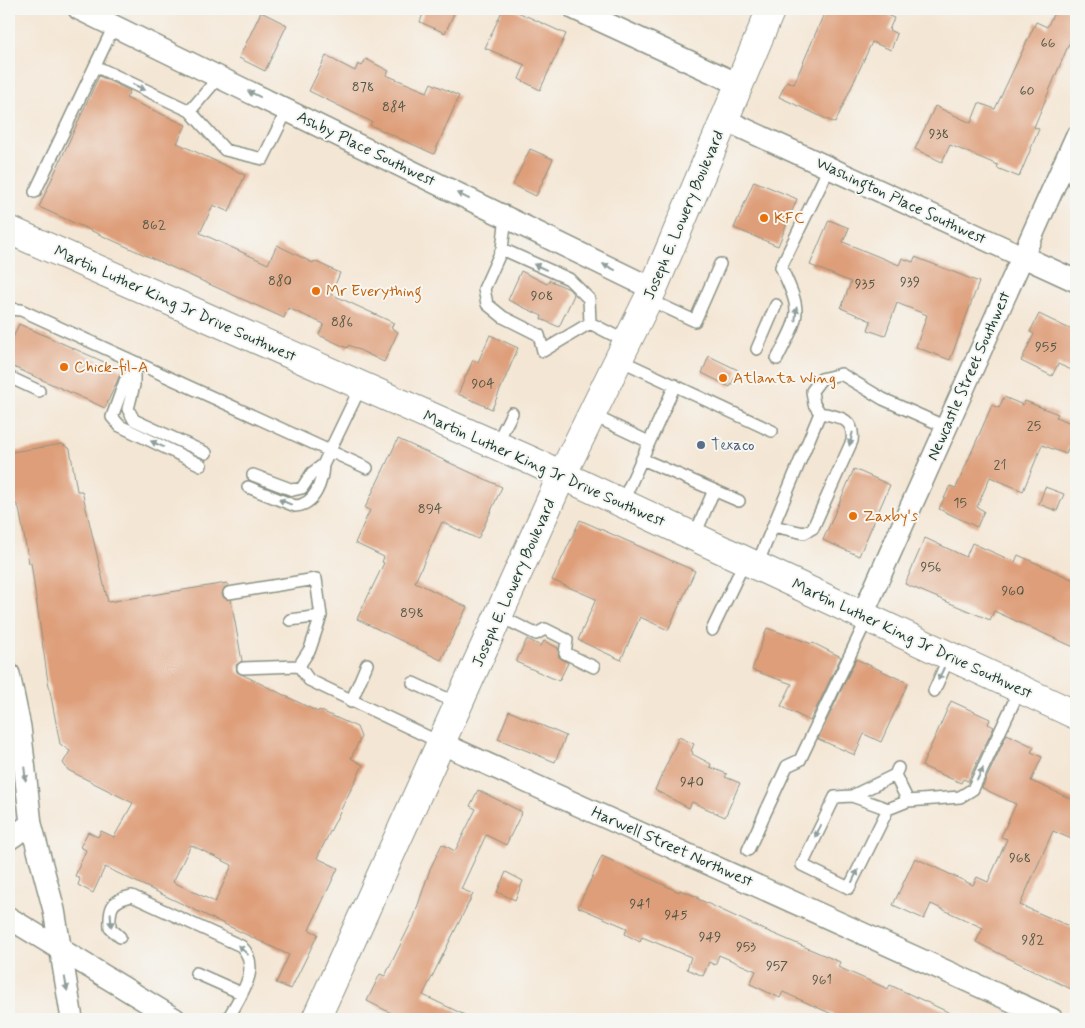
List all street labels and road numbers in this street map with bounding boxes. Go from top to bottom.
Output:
street label: Ashby Place Southwest [293,106,439,192]
street label: Joseph E. Lowery Boulevard [639,127,729,303]
street label: Washington Place Southwest [812,152,989,251]
street label: Martin Luther King Jr Drive Southwest [51,241,299,367]
street label: Newcastle Street Southwest [922,288,1016,464]
street label: Martin Luther King Jr Drive Southwest [420,406,668,532]
street label: Joseph E. Lowery Boulevard [467,496,561,670]
street label: Martin Luther King Jr Drive Southwest [788,574,1036,704]
street label: Harwell Street Northwest [588,802,756,892]

